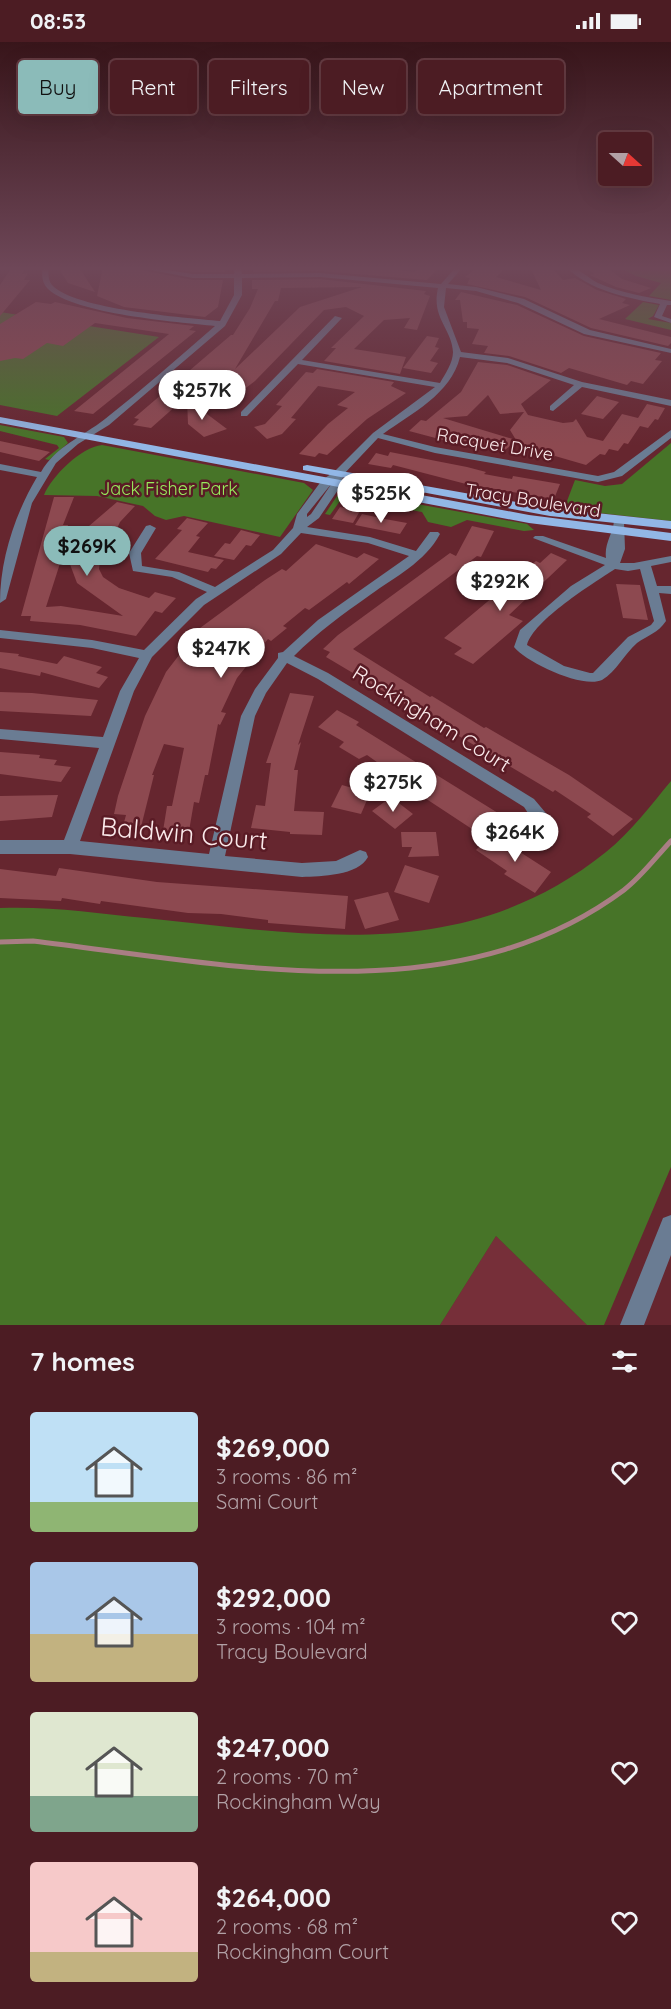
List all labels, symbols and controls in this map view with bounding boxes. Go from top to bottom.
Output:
text: 08:53 [30,7,86,35]
chip: Buy [18,60,98,114]
chip: Rent [110,60,197,114]
chip: Filters [209,60,309,114]
chip: New [321,60,406,114]
chip: Apartment [418,60,564,114]
north arrow [598,132,652,186]
map controls [598,132,652,186]
pin: $257K [160,370,244,421]
text: $257K [173,377,231,402]
street label: Racquet Drive [435,422,555,466]
pin: $525K [339,473,423,524]
park label: Jack Fisher Park [100,477,238,500]
street label: Tracy Boulevard [464,478,602,522]
text: $525K [351,480,411,505]
pin: $269K [45,526,129,577]
text: $269K [58,533,116,558]
pin: $292K [458,561,542,612]
text: $292K [470,568,530,593]
pin: $247K [179,628,263,679]
text: $247K [192,635,250,660]
street label: Rockingham Court [348,659,516,777]
pin: $275K [351,762,435,813]
text: $275K [364,769,422,794]
street label: Baldwin Court [99,809,269,857]
pin: $264K [473,812,557,863]
text: $264K [485,819,545,844]
text: 7 homes [30,1345,135,1378]
icon: filters [608,1345,641,1378]
text: $269,000 [216,1431,330,1464]
icon: home [78,1436,150,1508]
icon: heart [608,1456,641,1489]
text: 3 rooms · 86 m² [216,1464,357,1489]
text: Sami Court [216,1489,318,1514]
text: $292,000 [216,1581,331,1614]
icon: home [78,1586,150,1658]
icon: heart [608,1606,641,1639]
text: 3 rooms · 104 m² [216,1614,366,1639]
text: Tracy Boulevard [216,1639,368,1664]
text: $247,000 [216,1731,329,1764]
icon: home [78,1736,150,1808]
icon: heart [608,1756,641,1789]
text: 2 rooms · 70 m² [216,1764,359,1789]
text: Rockingham Way [216,1789,381,1814]
text: $264,000 [216,1881,331,1914]
icon: home [78,1886,150,1958]
icon: heart [608,1906,641,1939]
text: 2 rooms · 68 m² [216,1914,358,1939]
text: Rockingham Court [216,1939,389,1964]

